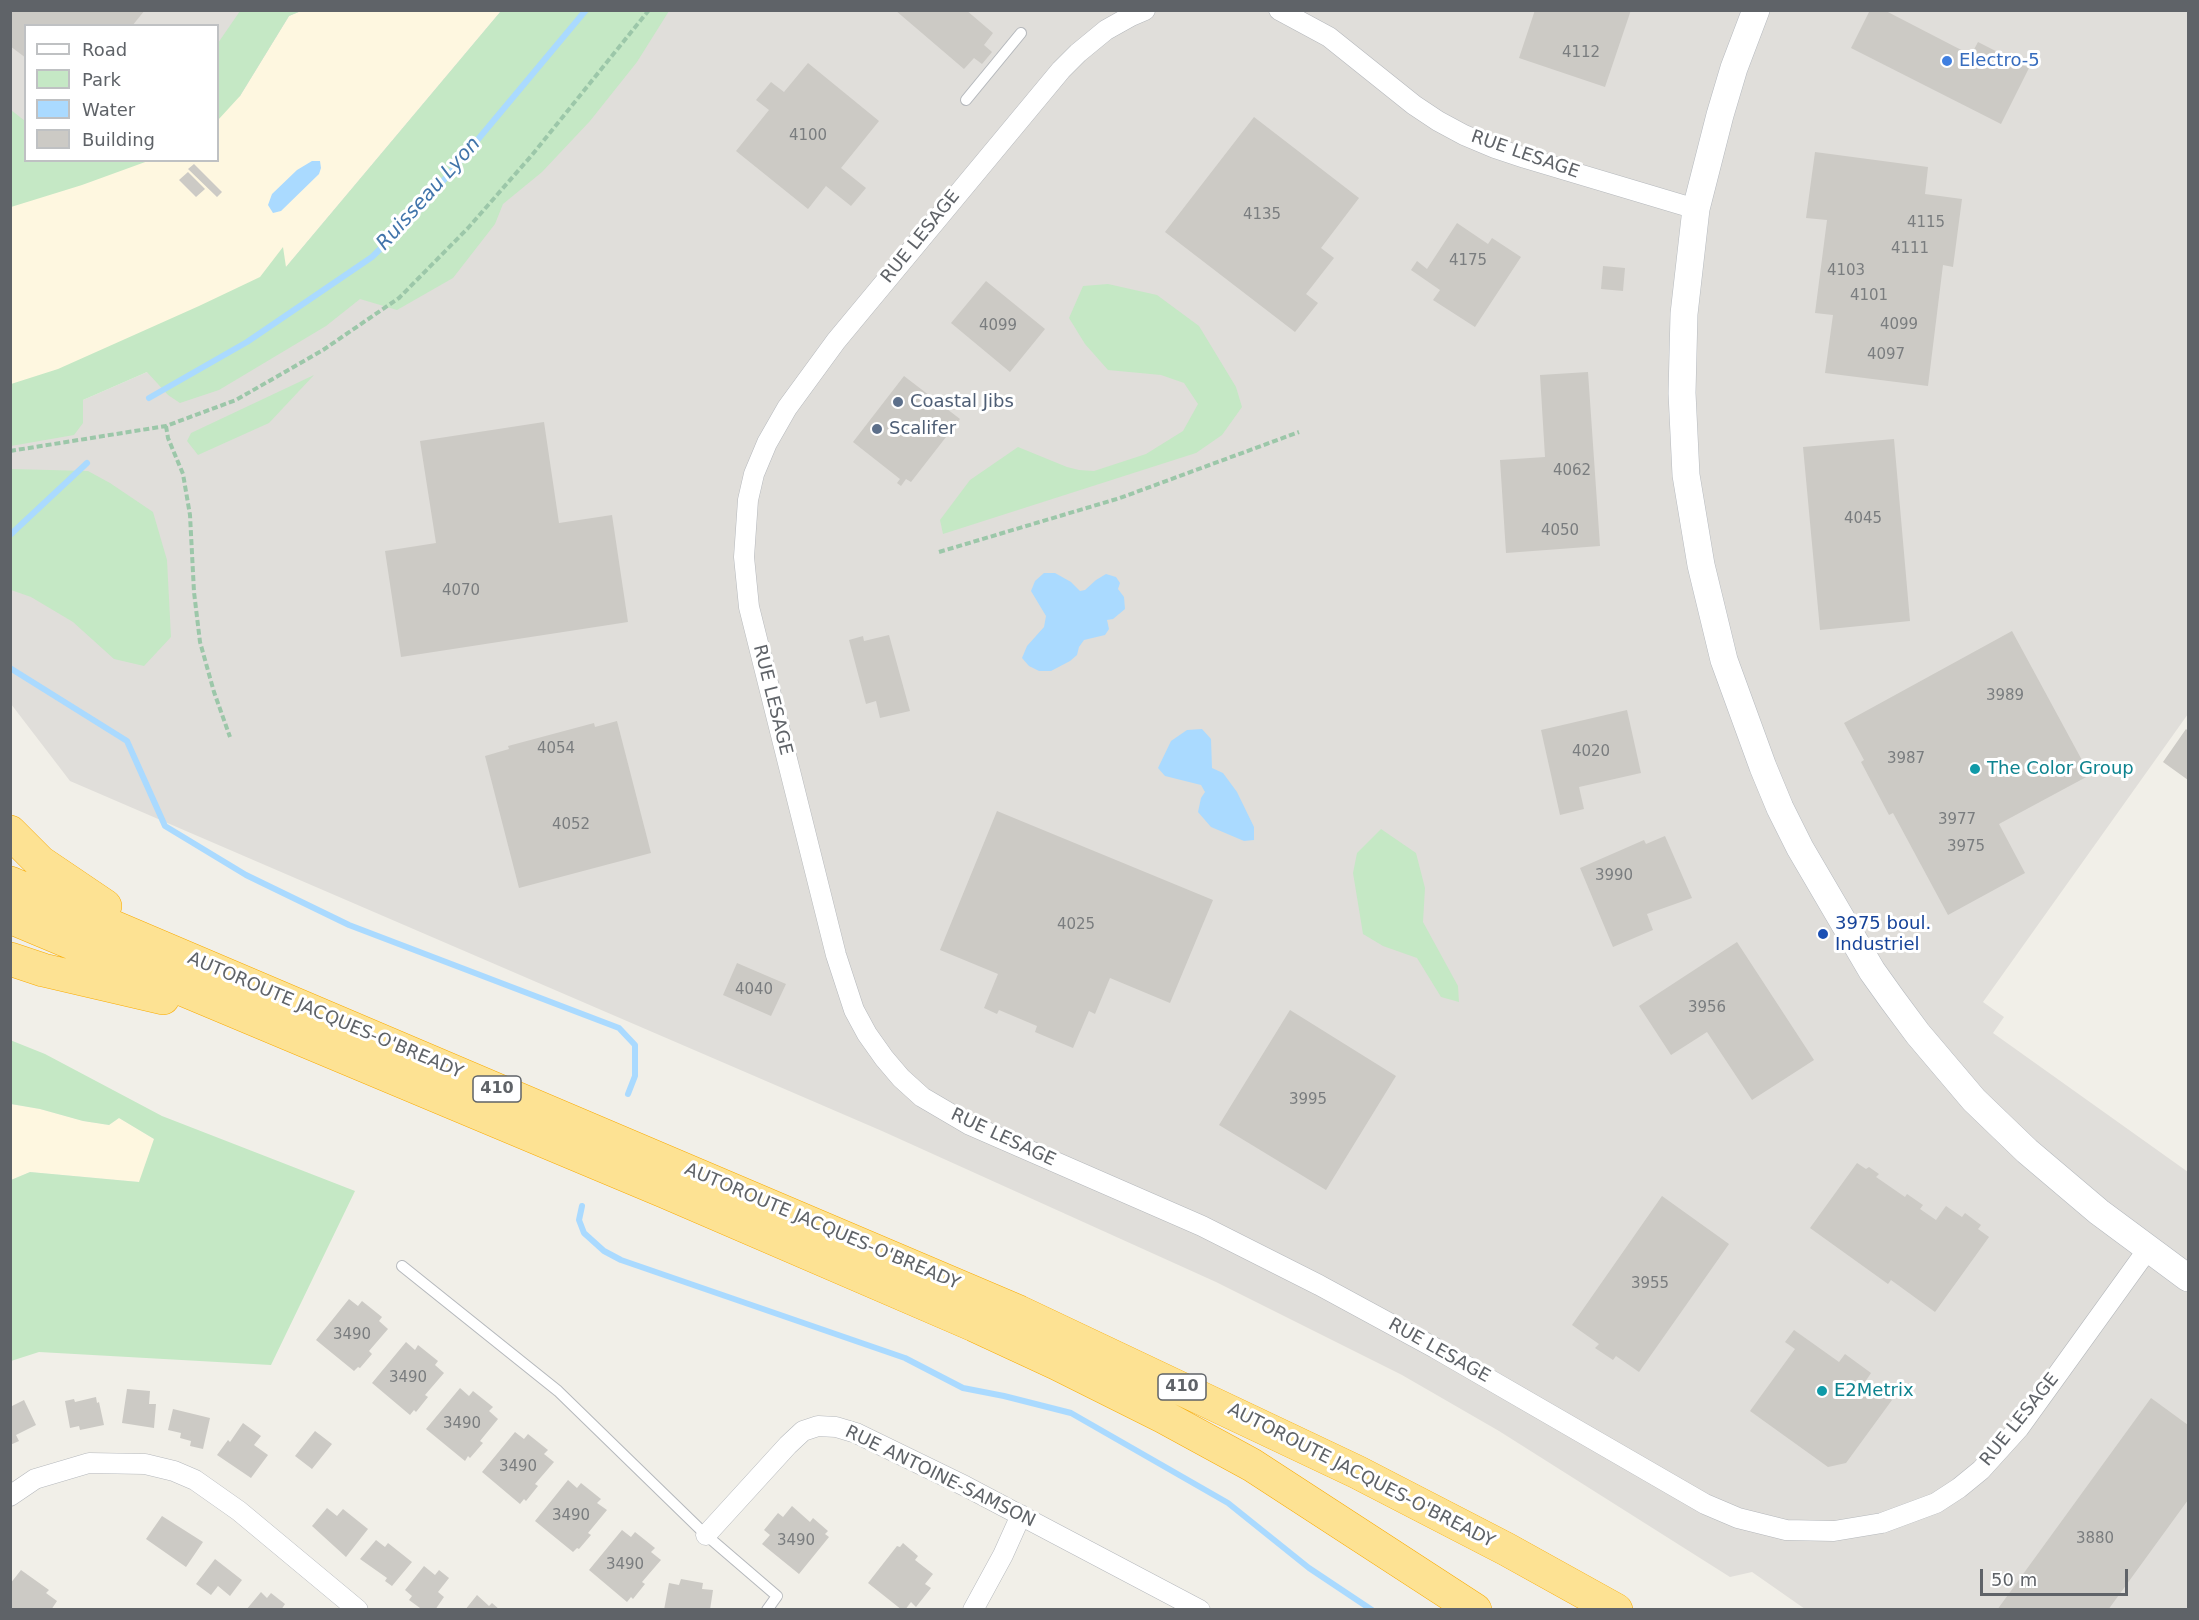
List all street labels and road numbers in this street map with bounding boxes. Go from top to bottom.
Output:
street label: RUE LESAGE [1468,126,1582,184]
street label: RUE LESAGE [877,186,965,288]
street label: RUE LESAGE [748,642,796,758]
street label: AUTOROUTE JACQUES-O'BREADY [184,948,466,1084]
road number: 410 [473,1076,521,1102]
street label: RUE LESAGE [947,1104,1059,1172]
street label: AUTOROUTE JACQUES-O'BREADY [681,1159,963,1295]
street label: RUE LESAGE [1384,1314,1494,1388]
street label: RUE LESAGE [1976,1369,2064,1471]
road number: 410 [1158,1374,1206,1400]
street label: AUTOROUTE JACQUES-O'BREADY [1224,1399,1498,1553]
street label: RUE ANTOINE-SAMSON [841,1421,1039,1533]

